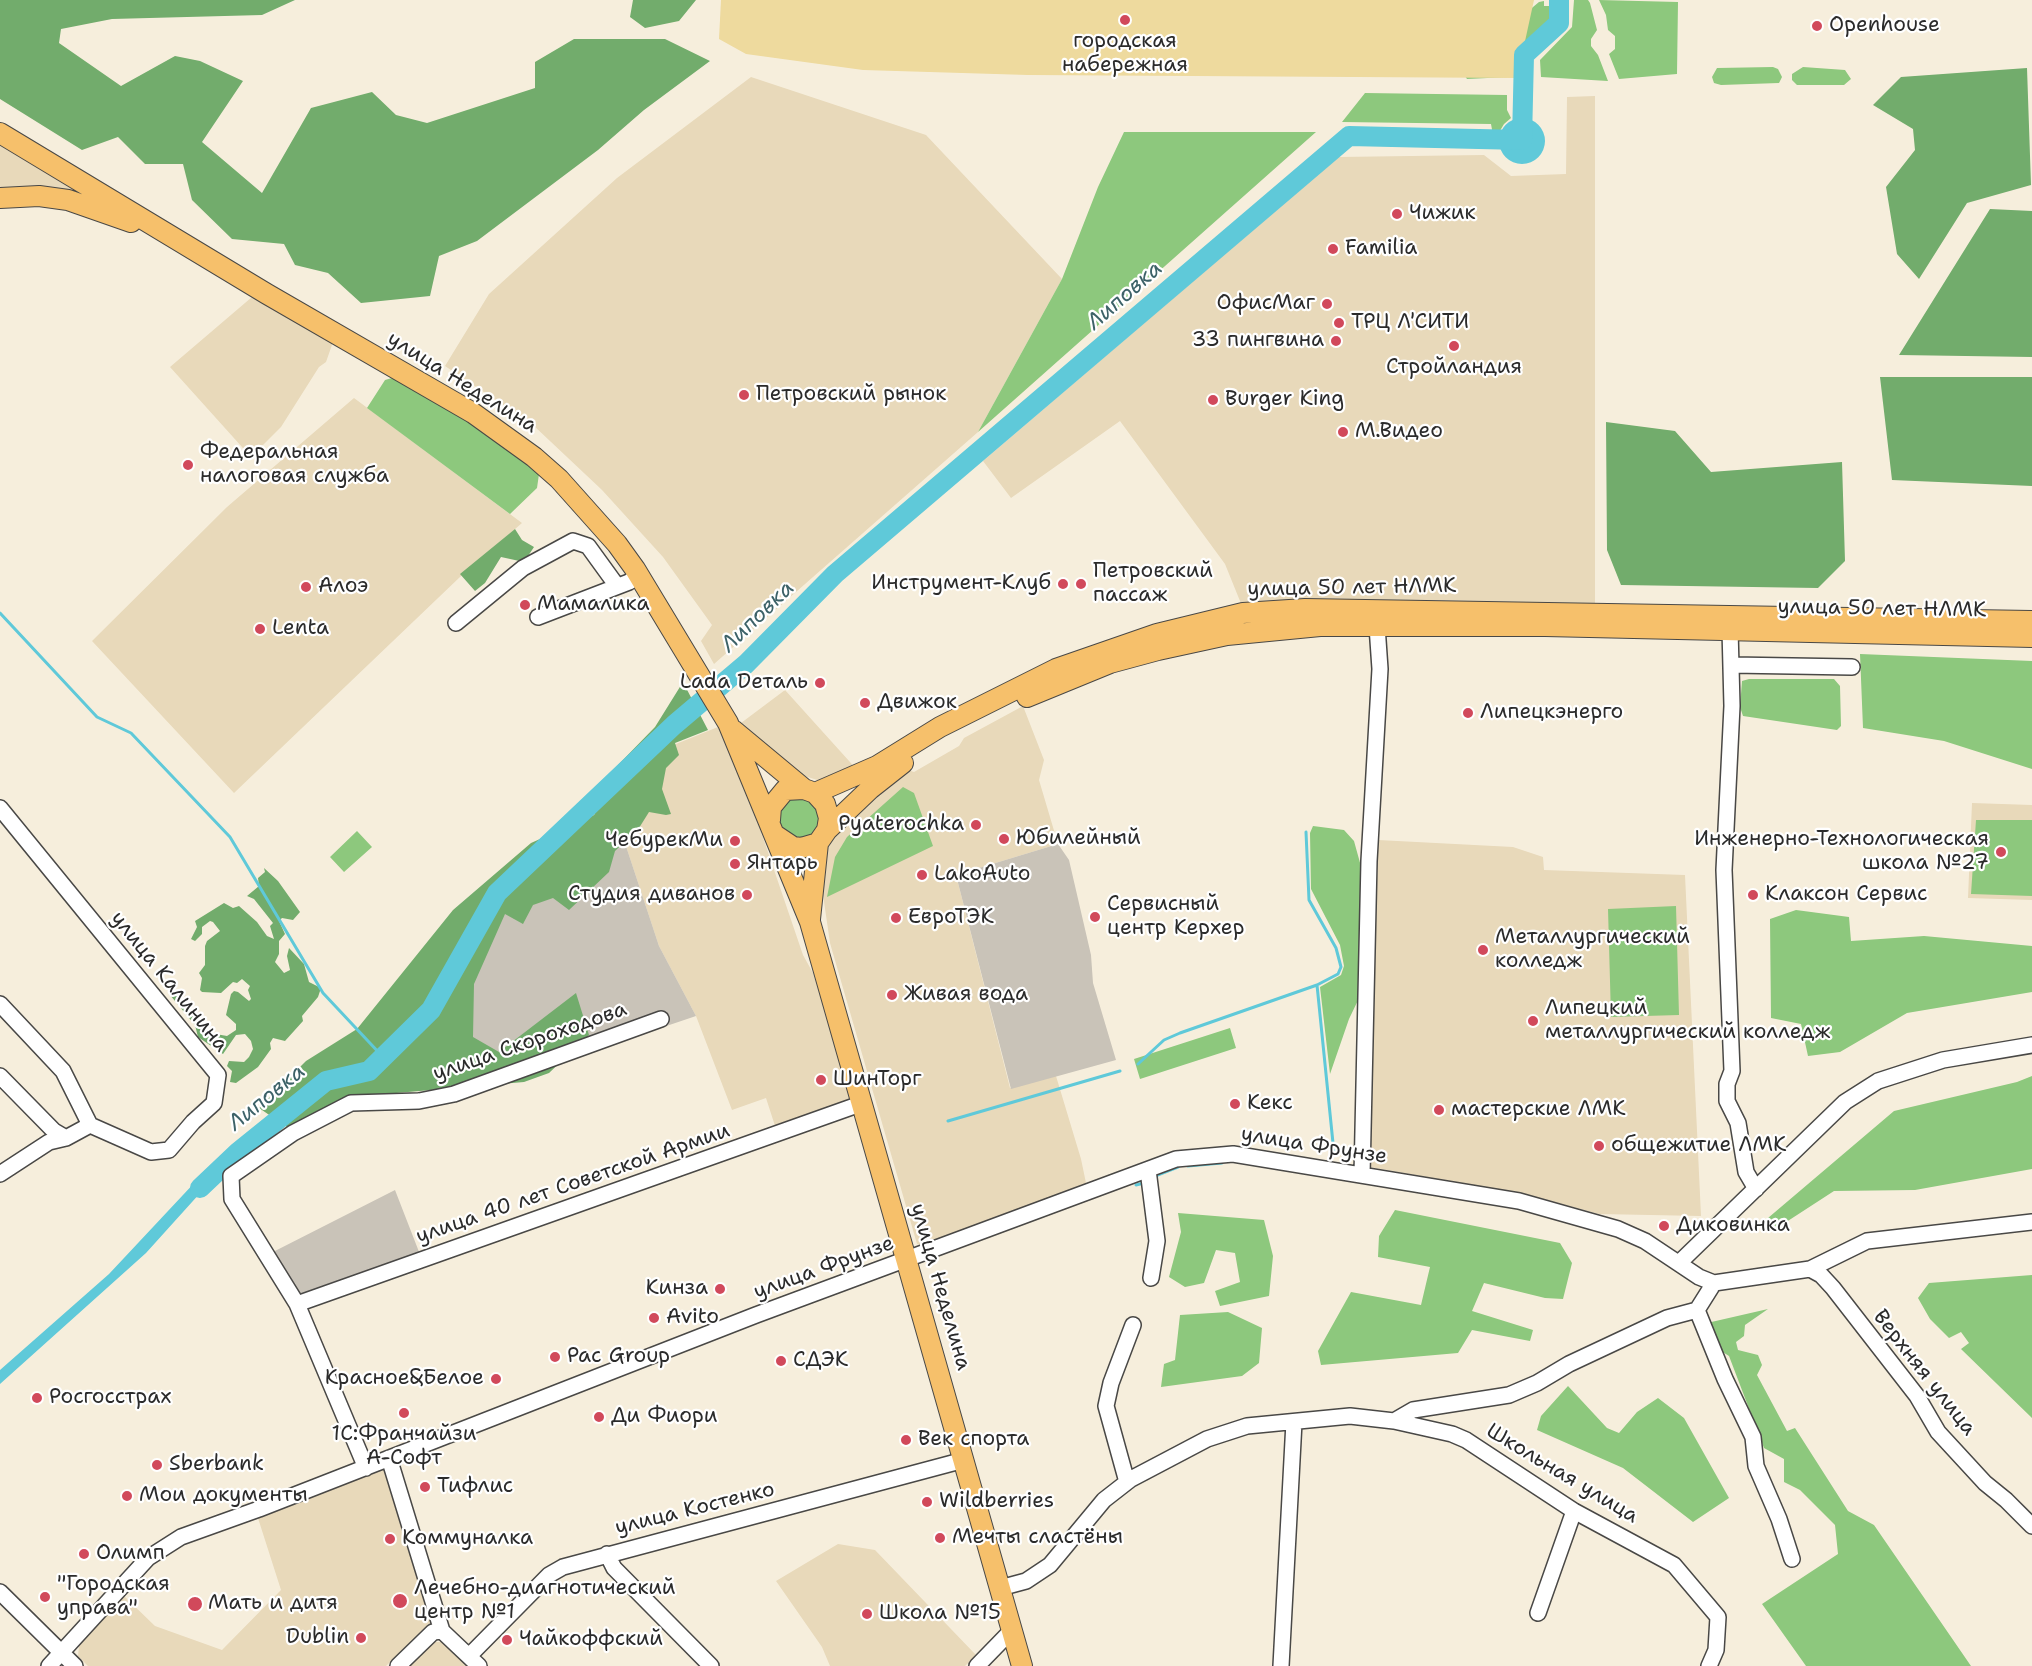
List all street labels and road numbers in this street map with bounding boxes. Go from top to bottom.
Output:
street label: улица Неделина [382,327,542,439]
street label: улица 50 лет НЛМК [1247,574,1457,602]
street label: улица 50 лет НЛМК [1777,595,1987,623]
street label: улица Калинина [105,907,233,1057]
street label: улица Скороходова [430,997,630,1087]
street label: улица 40 лет Советской Армии [413,1118,733,1250]
street label: улица Фрунзе [1239,1122,1389,1170]
street label: улица Неделина [904,1201,976,1373]
street label: улица Фрунзе [750,1231,898,1305]
street label: Верхняя улица [1867,1305,1981,1441]
street label: Школьная улица [1481,1419,1643,1529]
street label: улица Костенко [613,1477,777,1541]

